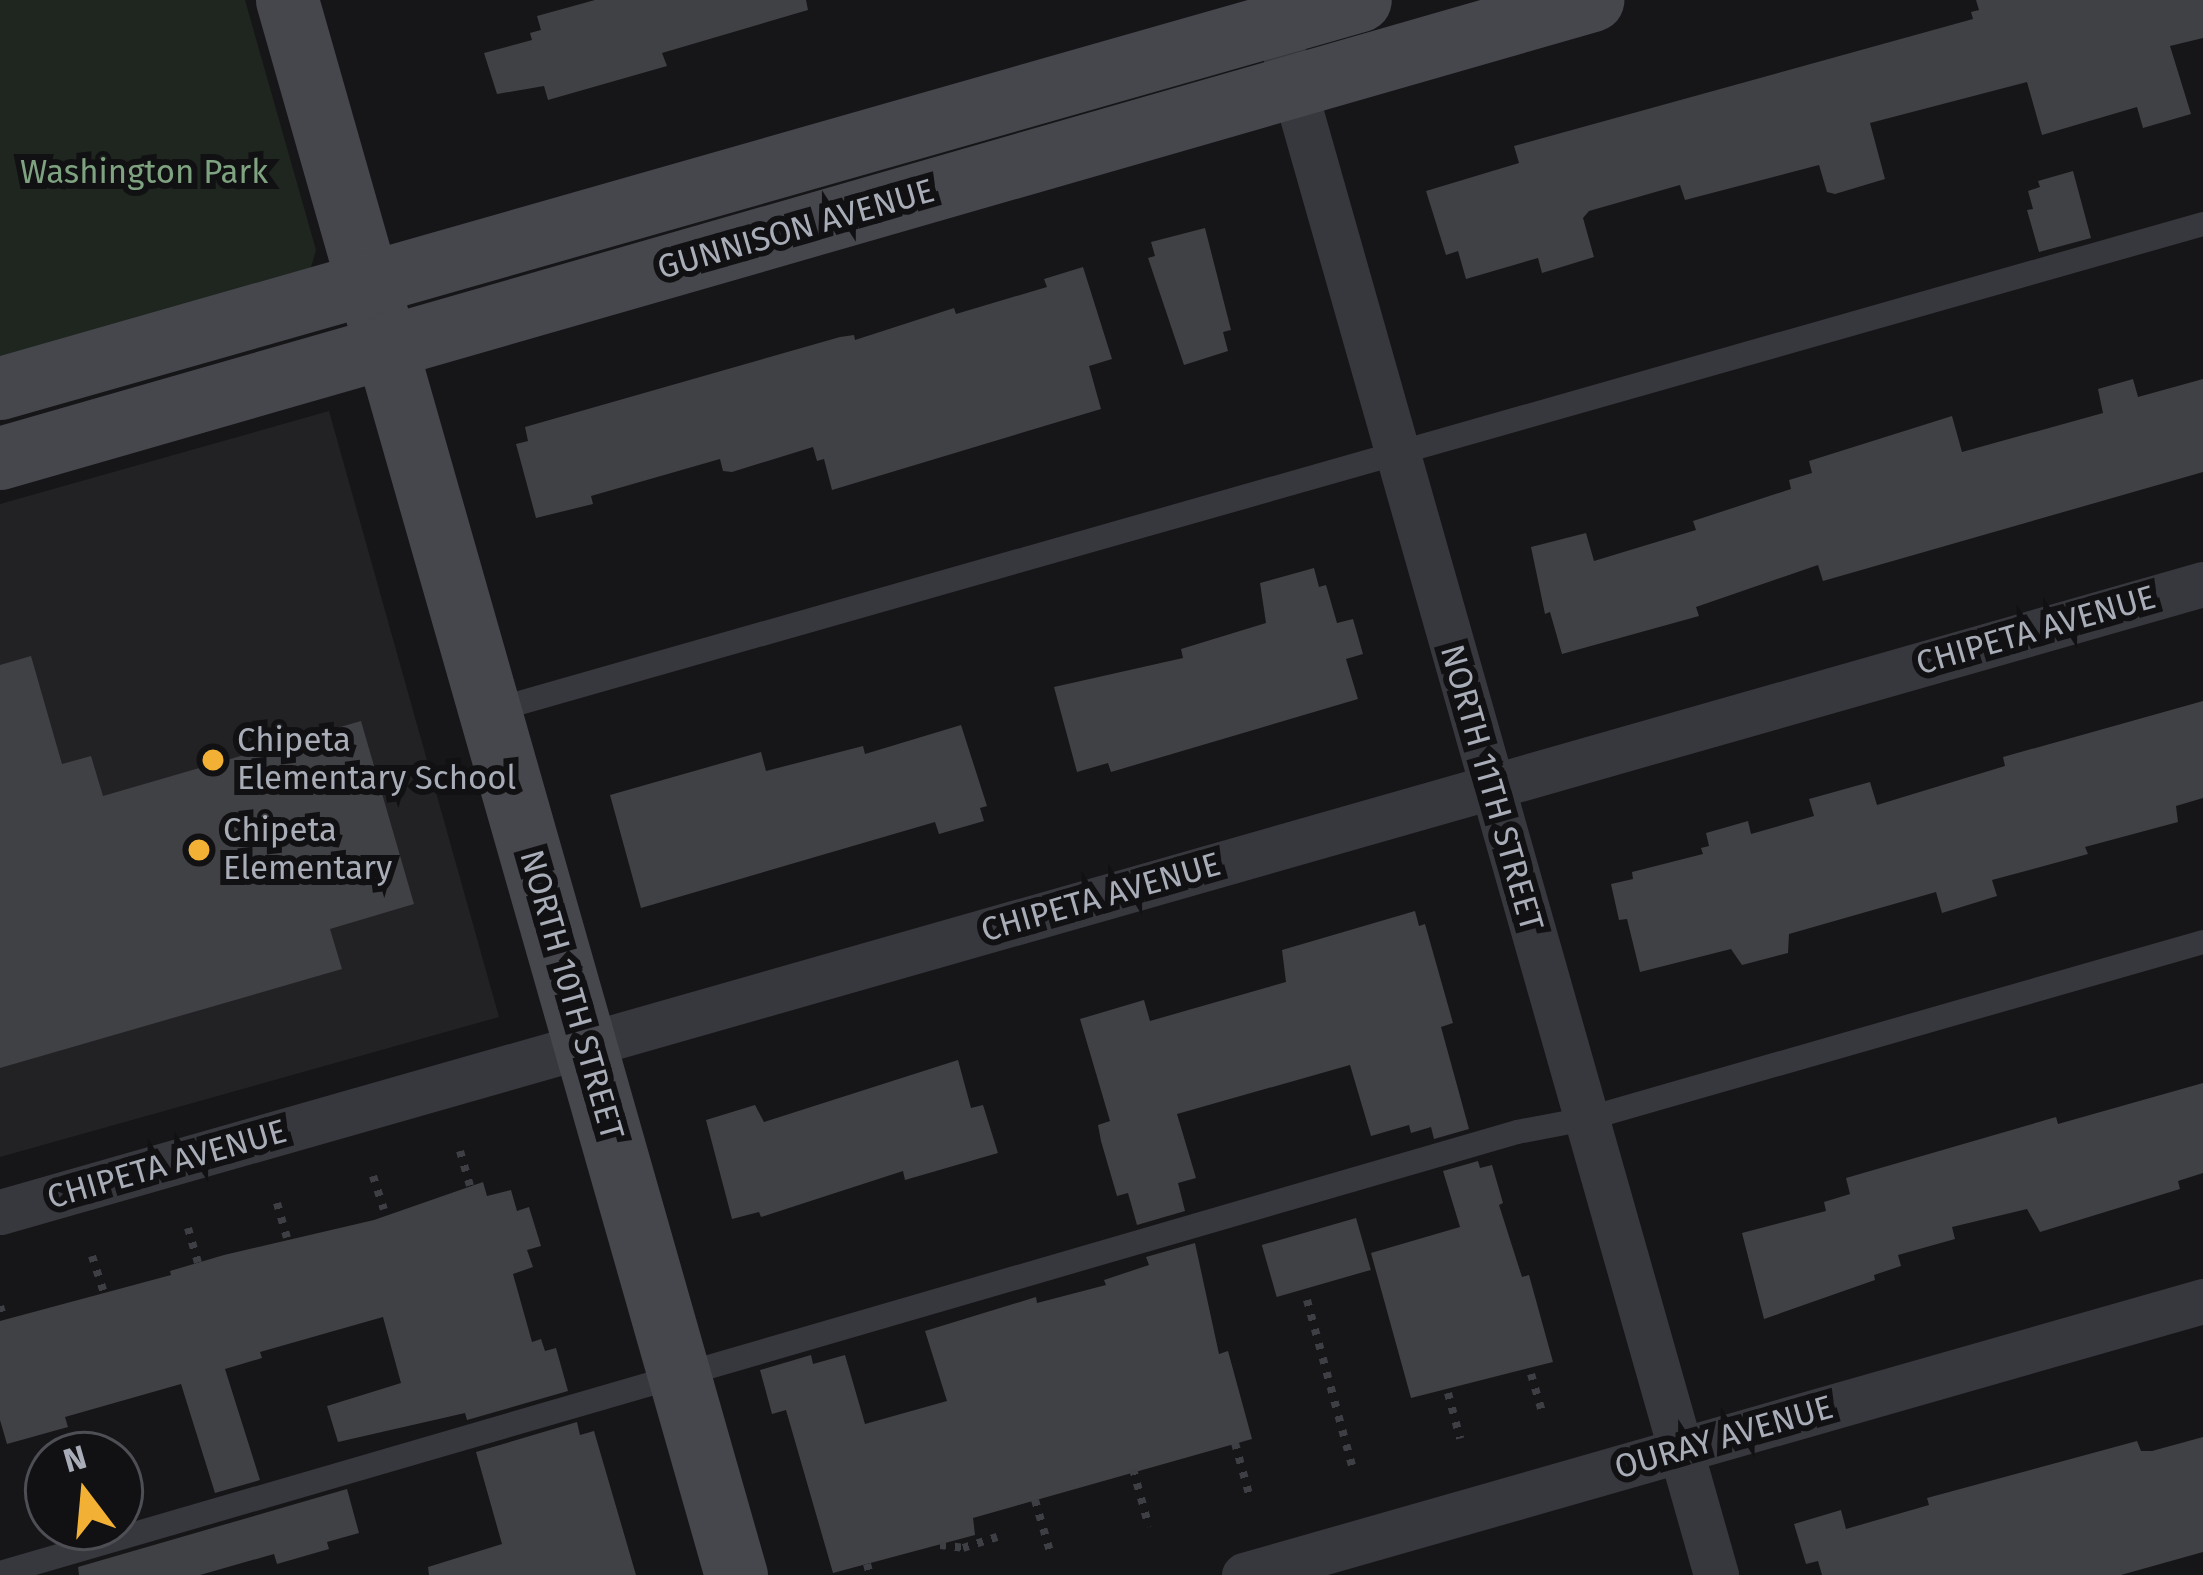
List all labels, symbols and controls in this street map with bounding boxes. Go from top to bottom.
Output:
park label: Washington Park [20,153,268,193]
street label: GUNNISON AVENUE [653,172,939,288]
street label: CHIPETA AVENUE [1912,578,2160,684]
street label: NORTH 11TH STREET [1431,640,1551,936]
place label: Chipeta Elementary School [237,721,516,799]
marker: Chipeta Elementary School [200,747,226,773]
place label: Chipeta Elementary [223,811,392,889]
marker: Chipeta Elementary [186,837,212,863]
street label: CHIPETA AVENUE [977,845,1225,951]
street label: NORTH 10TH STREET [511,846,631,1144]
street label: CHIPETA AVENUE [43,1112,291,1218]
street label: OURAY AVENUE [1610,1388,1838,1488]
north arrow [24,1431,144,1551]
text: N [59,1437,91,1482]

